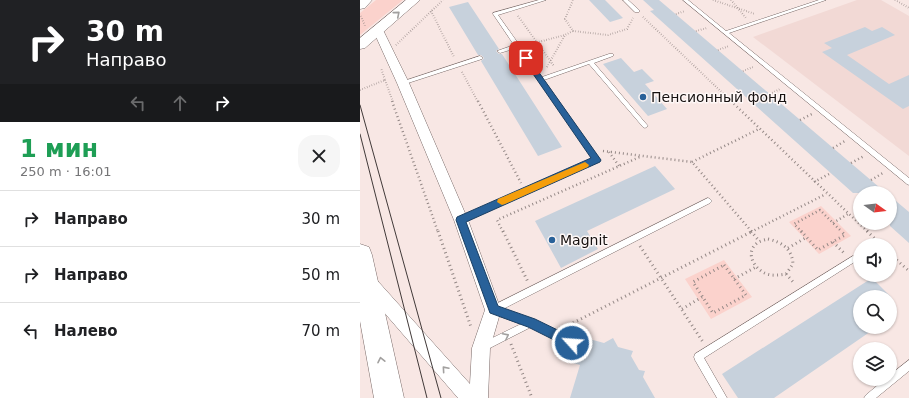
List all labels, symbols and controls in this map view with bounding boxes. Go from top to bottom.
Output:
one-way arrow [393,11,400,18]
text: 30 m [86,15,164,48]
icon: right [20,16,72,68]
pin [509,41,543,75]
icon: arrive [515,47,537,69]
text: Направо [86,49,166,70]
place label: Пенсионный фонд [651,89,787,105]
icon: left [127,92,149,114]
icon: ahead [169,92,191,114]
icon: right [211,92,233,114]
marker: Пенсионный фонд [638,92,648,102]
text: 1 мин [20,135,98,163]
button: close [298,135,340,177]
text: 250 m · 16:01 [20,164,111,179]
north arrow [853,186,897,230]
map controls [853,186,897,386]
icon: right [20,208,42,230]
text: Направо [54,210,128,228]
text: 30 m [302,210,340,228]
place label: Magnit [560,232,608,248]
marker: Magnit [547,235,557,245]
button: sound [853,238,897,282]
icon: right [20,264,42,286]
text: Направо [54,266,128,284]
text: 50 m [302,266,340,284]
button: search [853,290,897,334]
icon: left [20,320,42,342]
text: Налево [54,322,118,340]
text: 70 m [302,322,340,340]
position arrow [551,322,593,364]
one-way arrow [502,333,509,341]
button: layers [853,342,897,386]
one-way arrow [378,357,386,363]
one-way arrow [442,366,449,373]

